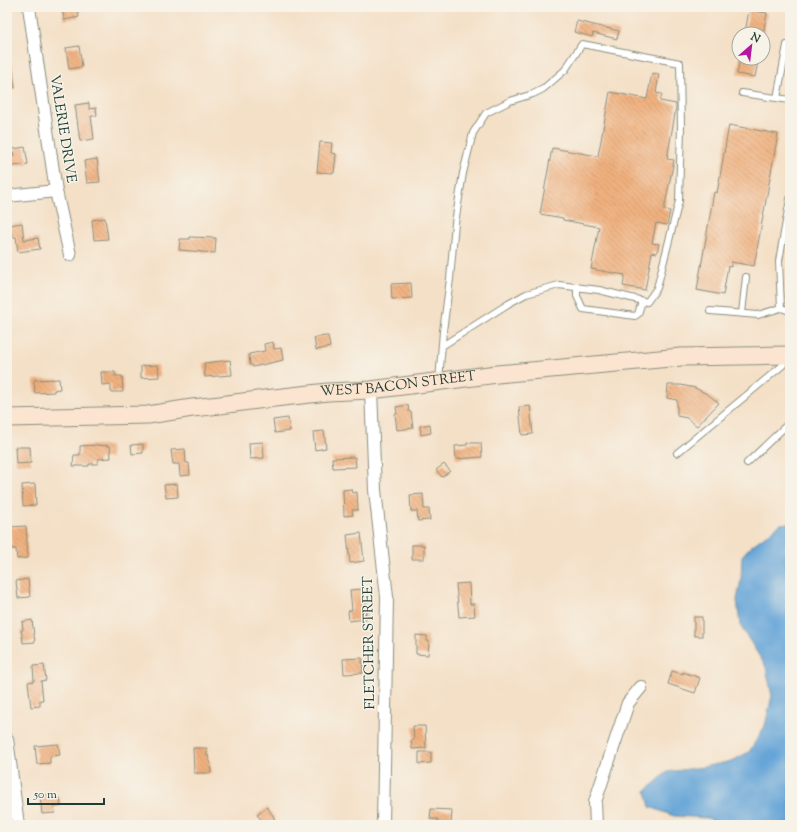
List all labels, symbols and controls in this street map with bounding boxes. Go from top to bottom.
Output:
north arrow [731,26,771,66]
text: N [747,28,763,47]
street label: VALERIE DRIVE [44,74,80,185]
street label: WEST BACON STREET [319,367,477,403]
street label: FLETCHER STREET [359,576,381,710]
scale bar [28,780,104,806]
text: 50 m [33,786,57,804]

